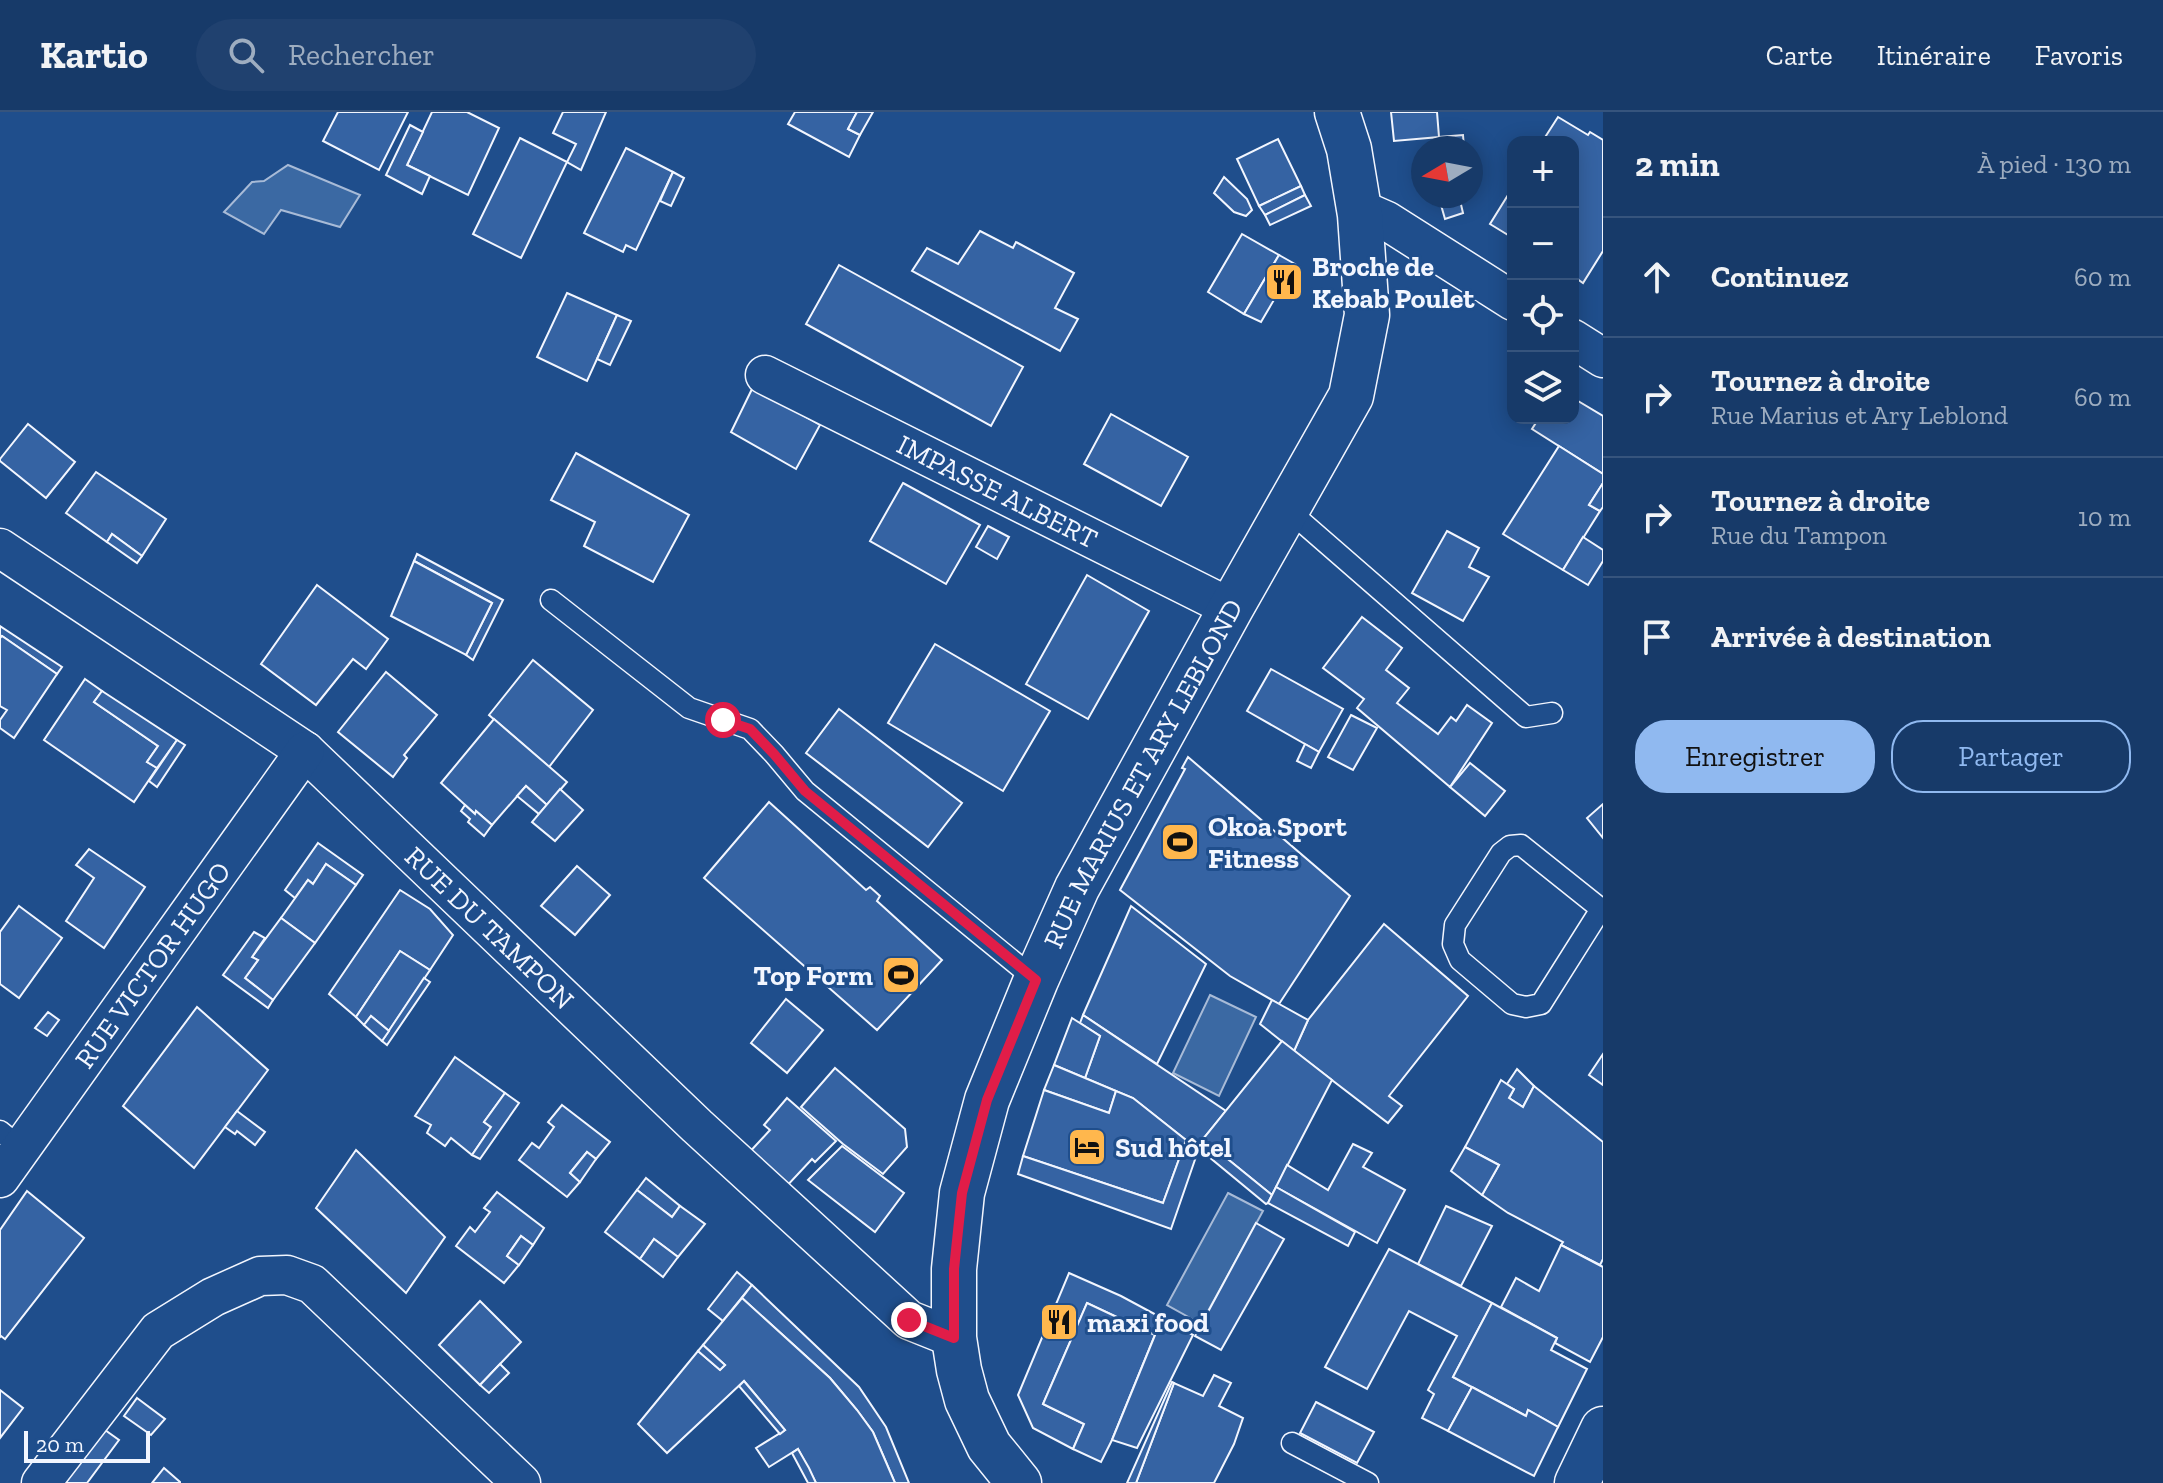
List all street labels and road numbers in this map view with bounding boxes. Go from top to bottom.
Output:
street label: IMPASSE ALBERT [892,428,1103,556]
street label: RUE MARIUS ET ARY LEBLOND [1036,593,1250,953]
street label: RUE DU TAMPON [398,840,581,1016]
street label: RUE VICTOR HUGO [68,856,237,1075]

